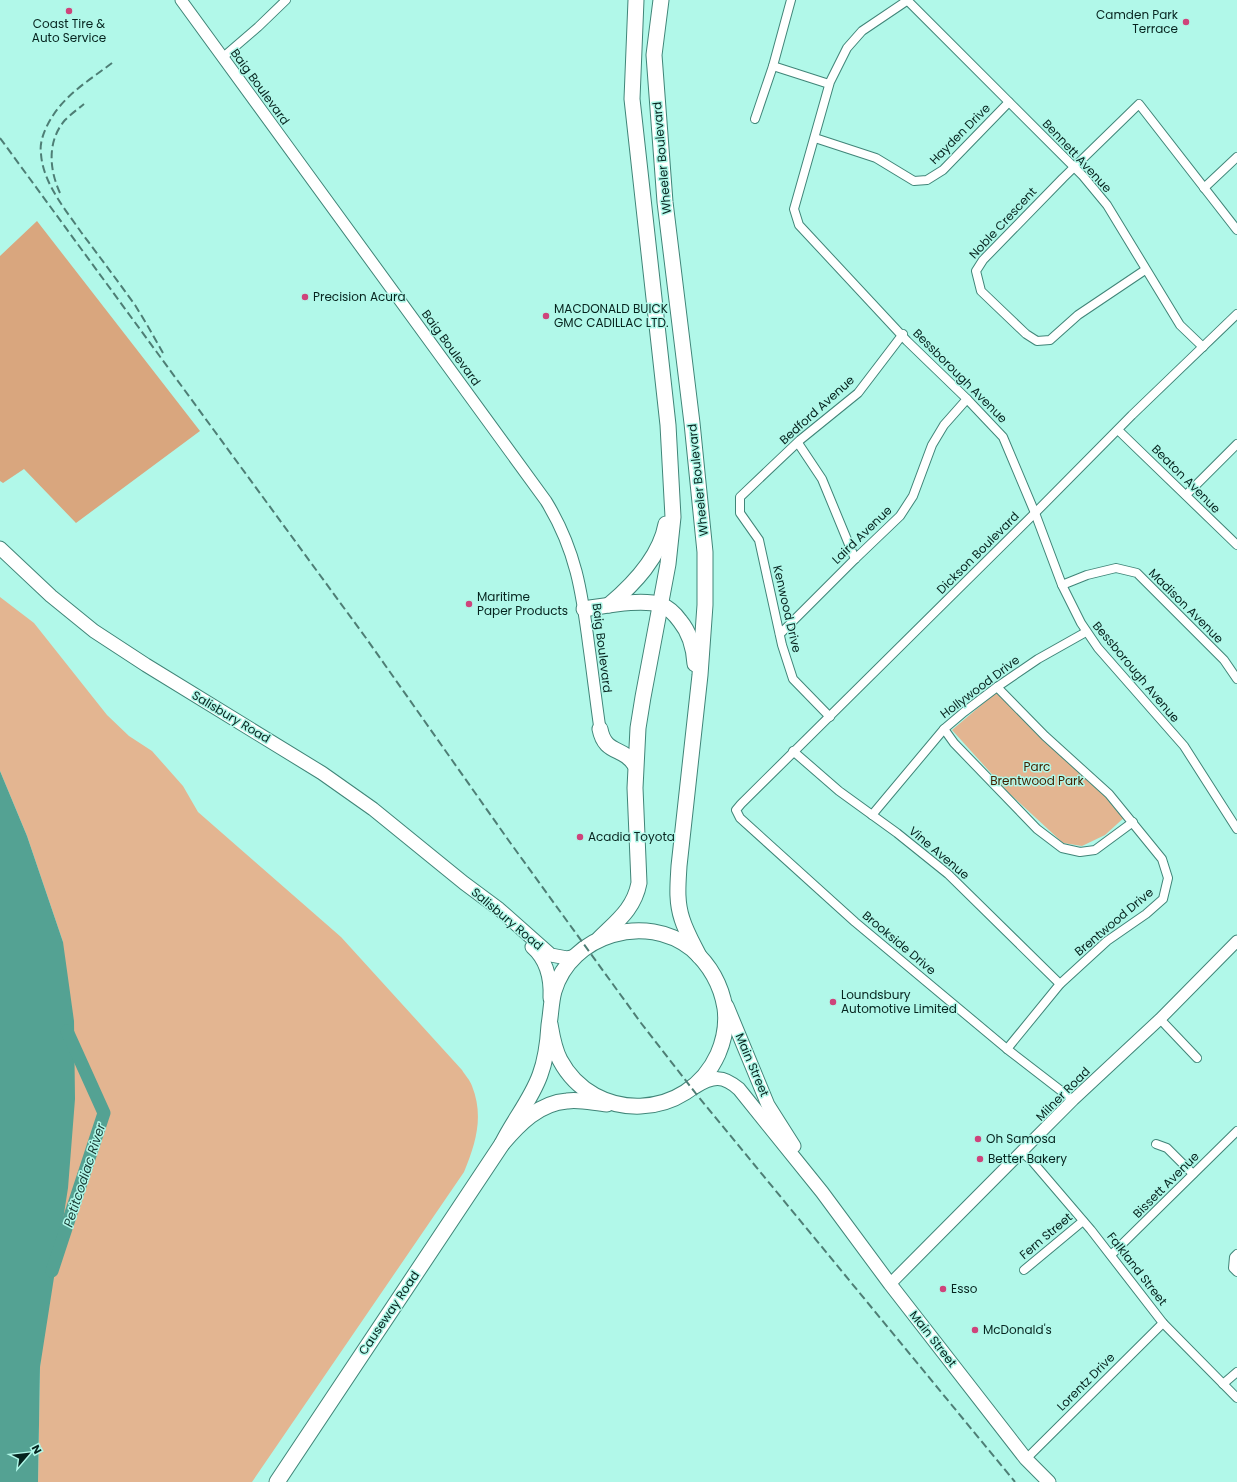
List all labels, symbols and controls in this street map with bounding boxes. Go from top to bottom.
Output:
marker: Coast Tire & Auto Service [64,6,74,16]
place label: Camden Park Terrace [1096,6,1179,37]
place label: Coast Tire & Auto Service [32,15,106,46]
marker: Camden Park Terrace [1181,17,1191,27]
street label: Baig Boulevard [227,45,294,128]
street label: Hayden Drive [925,99,994,168]
street label: Wheeler Boulevard [648,101,675,215]
street label: Bennett Avenue [1039,115,1116,196]
street label: Noble Crescent [965,183,1040,262]
place label: Precision Acura [313,288,406,305]
marker: Precision Acura [300,292,310,302]
place label: MACDONALD BUICK GMC CADILLAC LTD. [554,300,669,331]
street label: Baig Boulevard [418,306,485,389]
marker: MACDONALD BUICK GMC CADILLAC LTD. [541,311,551,321]
street label: Bessborough Avenue [909,325,1011,427]
street label: Bedford Avenue [776,371,858,448]
street label: Wheeler Boulevard [683,423,712,537]
street label: Beaton Avenue [1148,440,1225,517]
street label: Laird Avenue [828,502,895,568]
street label: Dickson Boulevard [933,508,1023,598]
street label: Kenwood Drive [769,564,806,654]
street label: Madison Avenue [1145,564,1228,647]
place label: Maritime Paper Products [477,588,568,619]
marker: Maritime Paper Products [464,599,474,609]
street label: Baig Boulevard [589,602,616,694]
street label: Bessborough Avenue [1089,618,1184,726]
street label: Hollywood Drive [937,651,1023,722]
street label: Salisbury Road [189,686,274,747]
park label: Parc Brentwood Park [990,758,1085,789]
street label: Vine Avenue [905,822,973,883]
place label: Acadia Toyota [588,828,675,845]
marker: Acadia Toyota [575,832,585,842]
street label: Salisbury Road [468,884,547,954]
street label: Brentwood Drive [1071,884,1157,960]
street label: Brookside Drive [859,907,940,979]
place label: Loundsbury Automotive Limited [841,986,957,1017]
marker: Loundsbury Automotive Limited [828,997,838,1007]
street label: Main Street [731,1030,773,1099]
street label: Milner Road [1032,1063,1093,1124]
water label: Petitcodiac River [59,1120,111,1230]
place label: Oh Samosa [986,1130,1056,1147]
marker: Oh Samosa [973,1134,983,1144]
street label: Bissett Avenue [1129,1148,1203,1222]
place label: Better Bakery [988,1150,1067,1167]
marker: Better Bakery [975,1154,985,1164]
street label: Fern Street [1016,1209,1076,1263]
street label: Falkland Street [1103,1229,1171,1309]
street label: Causeway Road [354,1267,423,1358]
place label: Esso [951,1280,978,1297]
marker: Esso [938,1284,948,1294]
street label: Main Street [906,1307,961,1370]
place label: McDonald's [983,1321,1052,1338]
marker: McDonald's [970,1325,980,1335]
street label: Lorentz Drive [1053,1349,1118,1414]
north arrow [8,1434,48,1474]
text: N [28,1442,46,1457]

